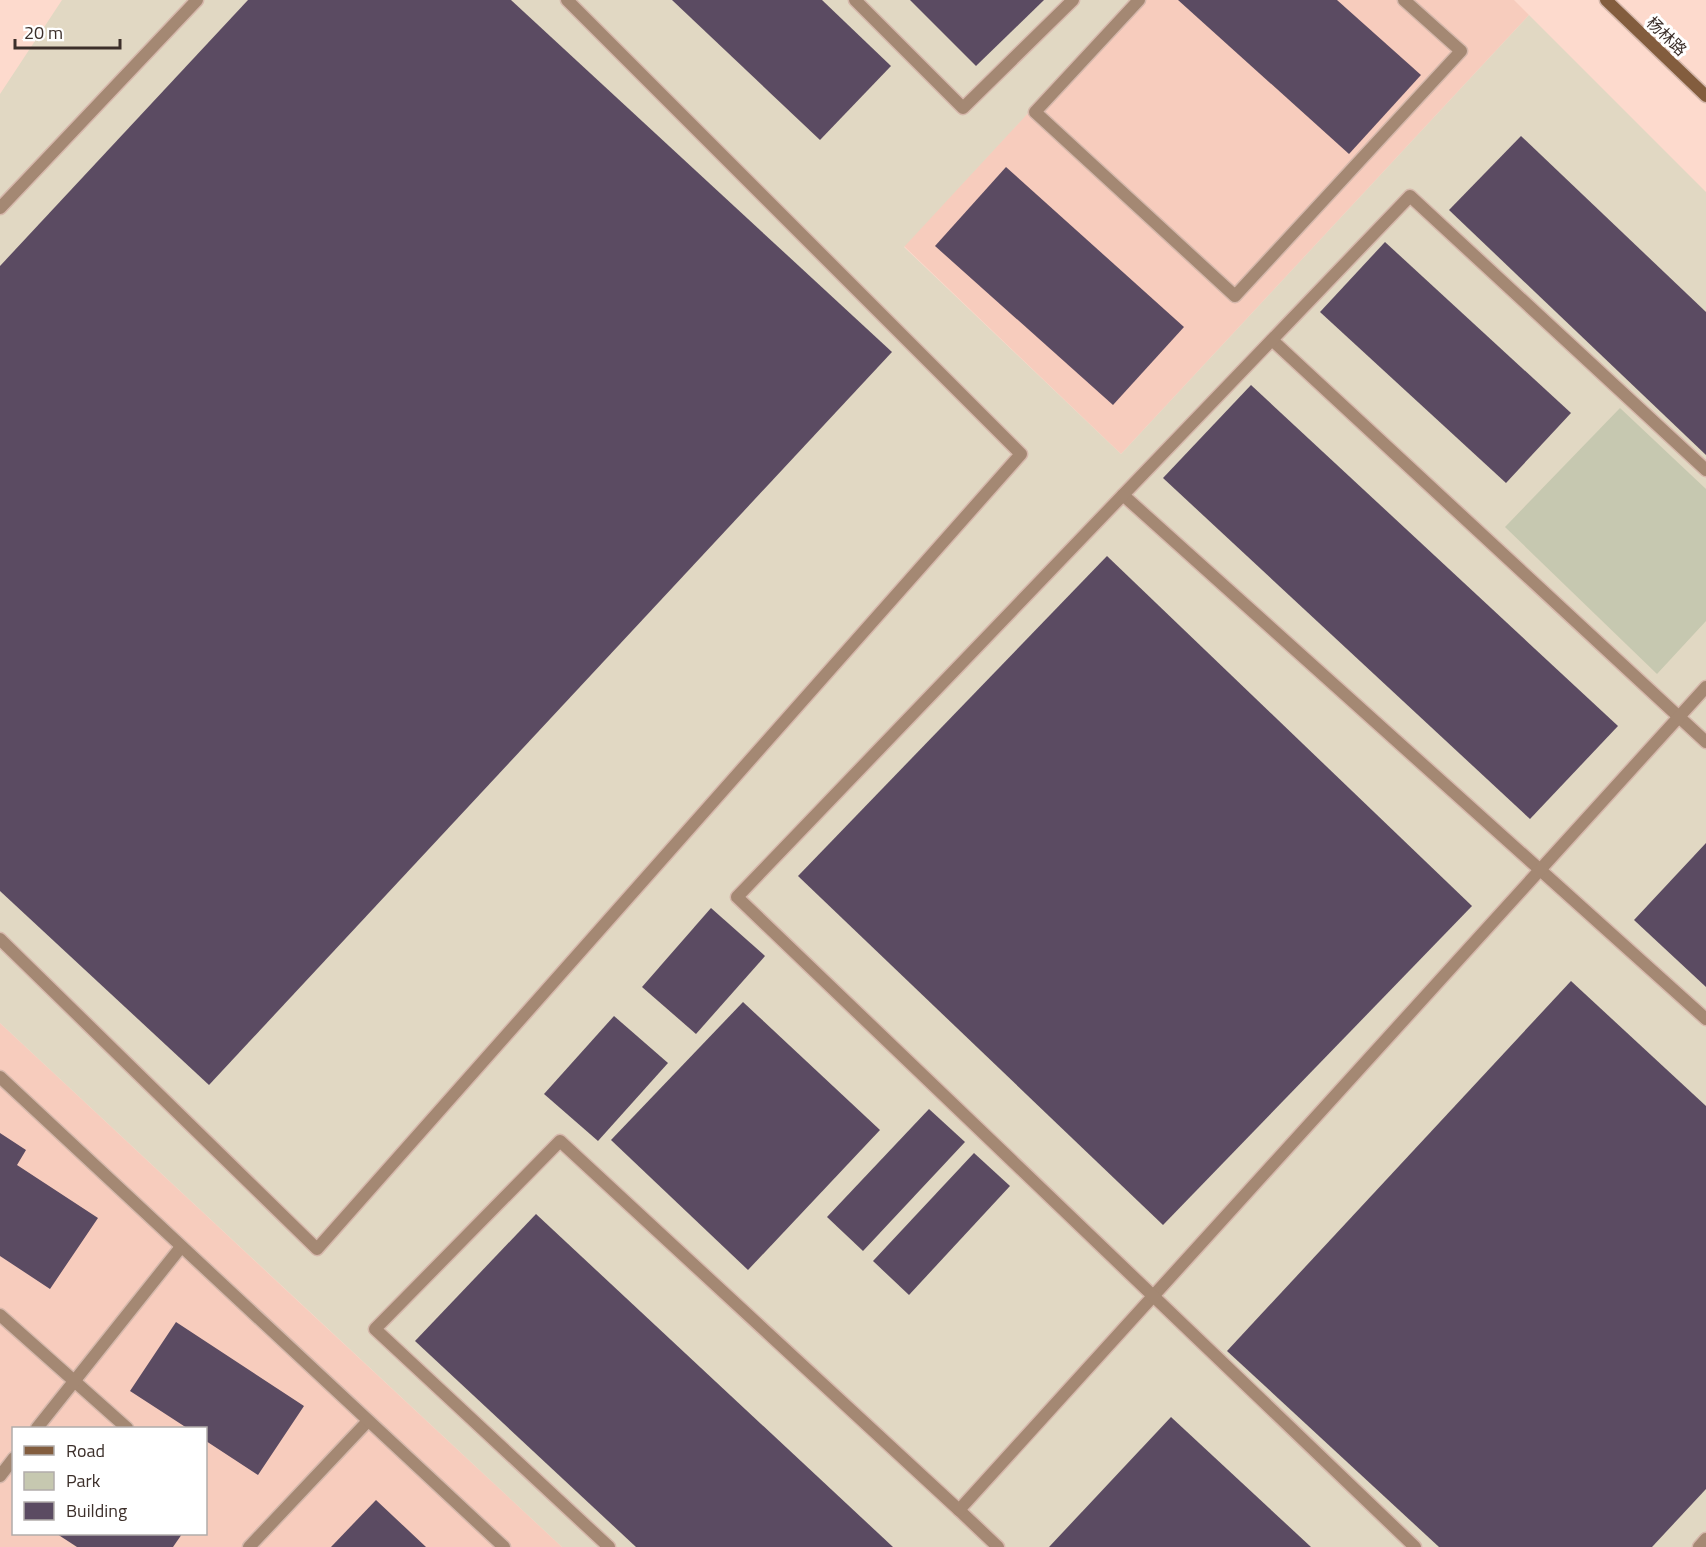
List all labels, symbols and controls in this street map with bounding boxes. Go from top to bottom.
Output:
street label: 杨林路 [1641,11,1693,61]
scale bar [15,12,120,50]
text: 20 m [24,19,63,46]
legend [12,1427,207,1535]
text: Road [66,1437,105,1464]
text: Park [66,1467,101,1494]
text: Building [66,1497,127,1524]

